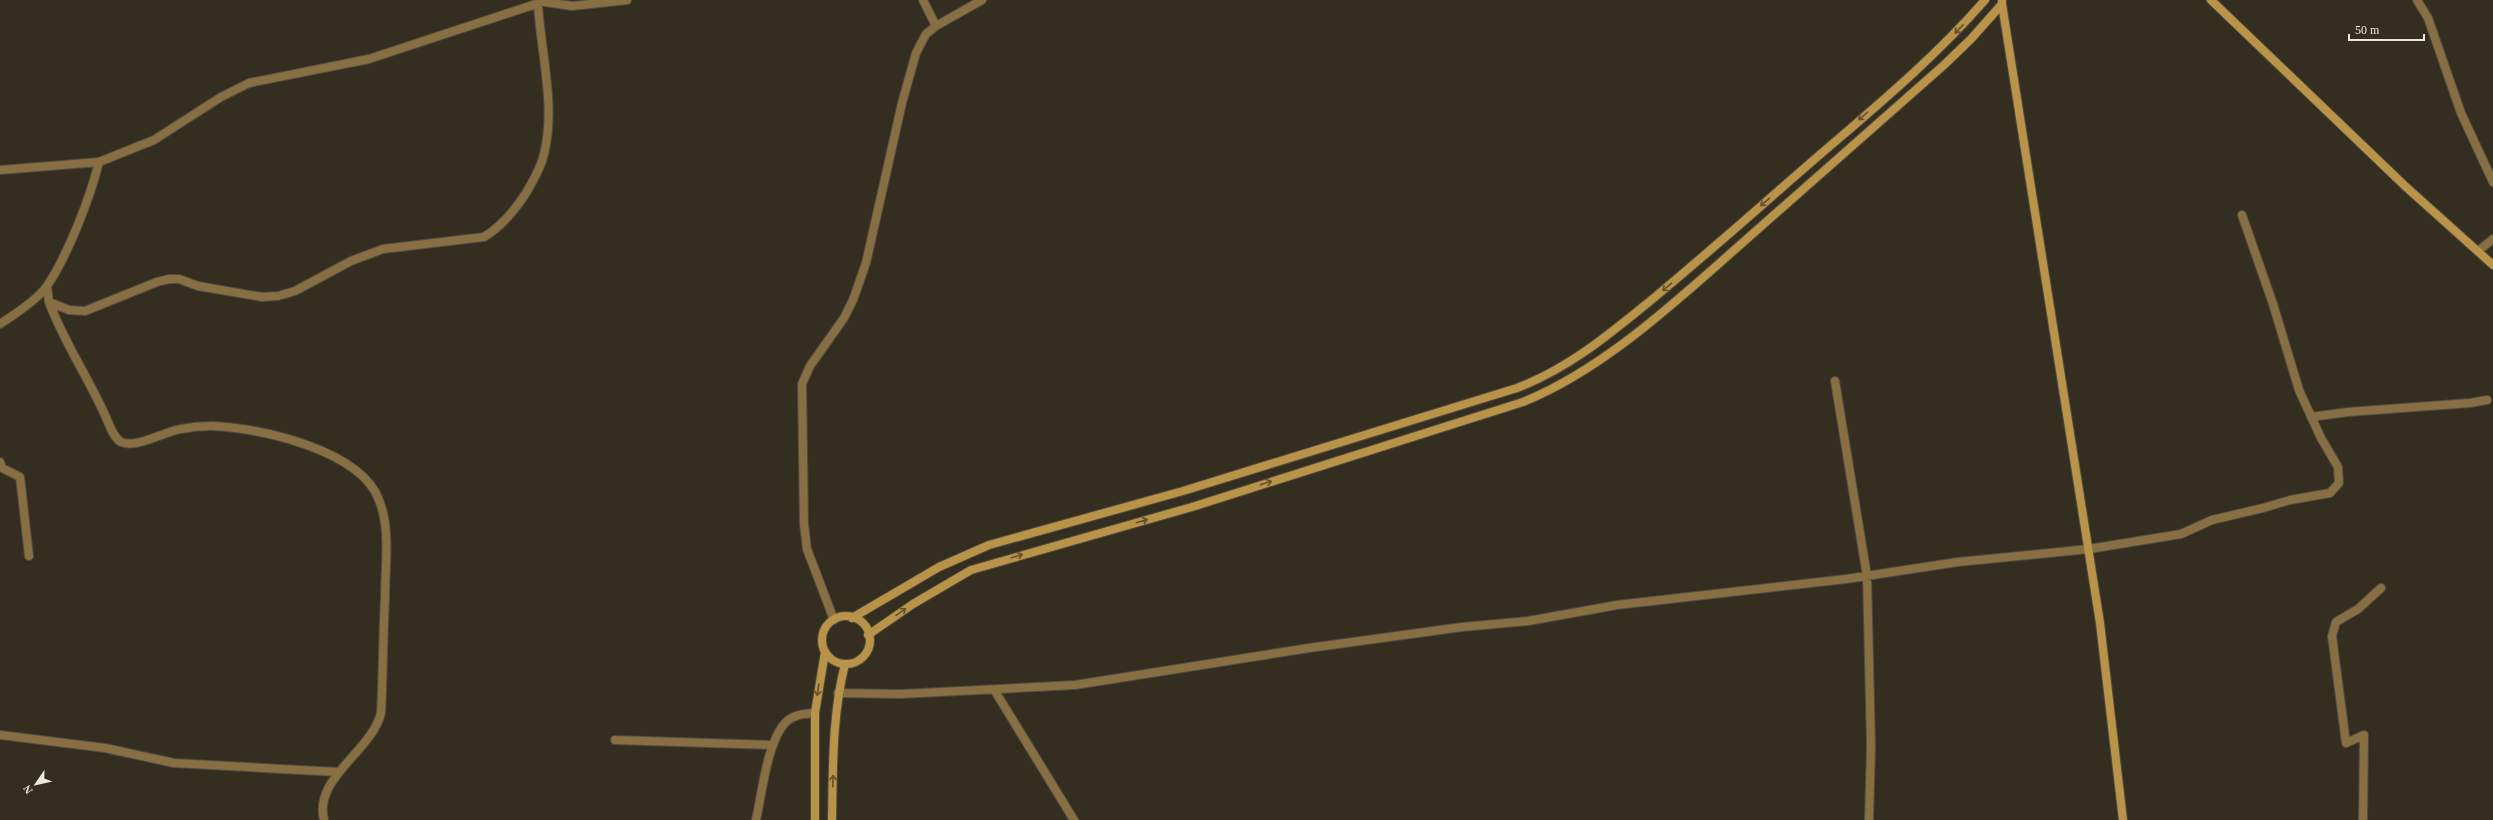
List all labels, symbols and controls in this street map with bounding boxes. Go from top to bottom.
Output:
scale bar [2349,16,2424,42]
text: 50 m [2355,23,2380,37]
one-way arrow [1955,24,1964,34]
one-way arrow [1858,112,1868,121]
one-way arrow [1761,197,1771,206]
one-way arrow [1661,282,1672,291]
one-way arrow [1259,479,1272,486]
one-way arrow [1135,517,1148,524]
one-way arrow [1010,552,1023,559]
one-way arrow [895,608,906,616]
one-way arrow [814,683,822,696]
north arrow [16,764,56,804]
one-way arrow [829,775,837,788]
text: N [20,783,35,796]

